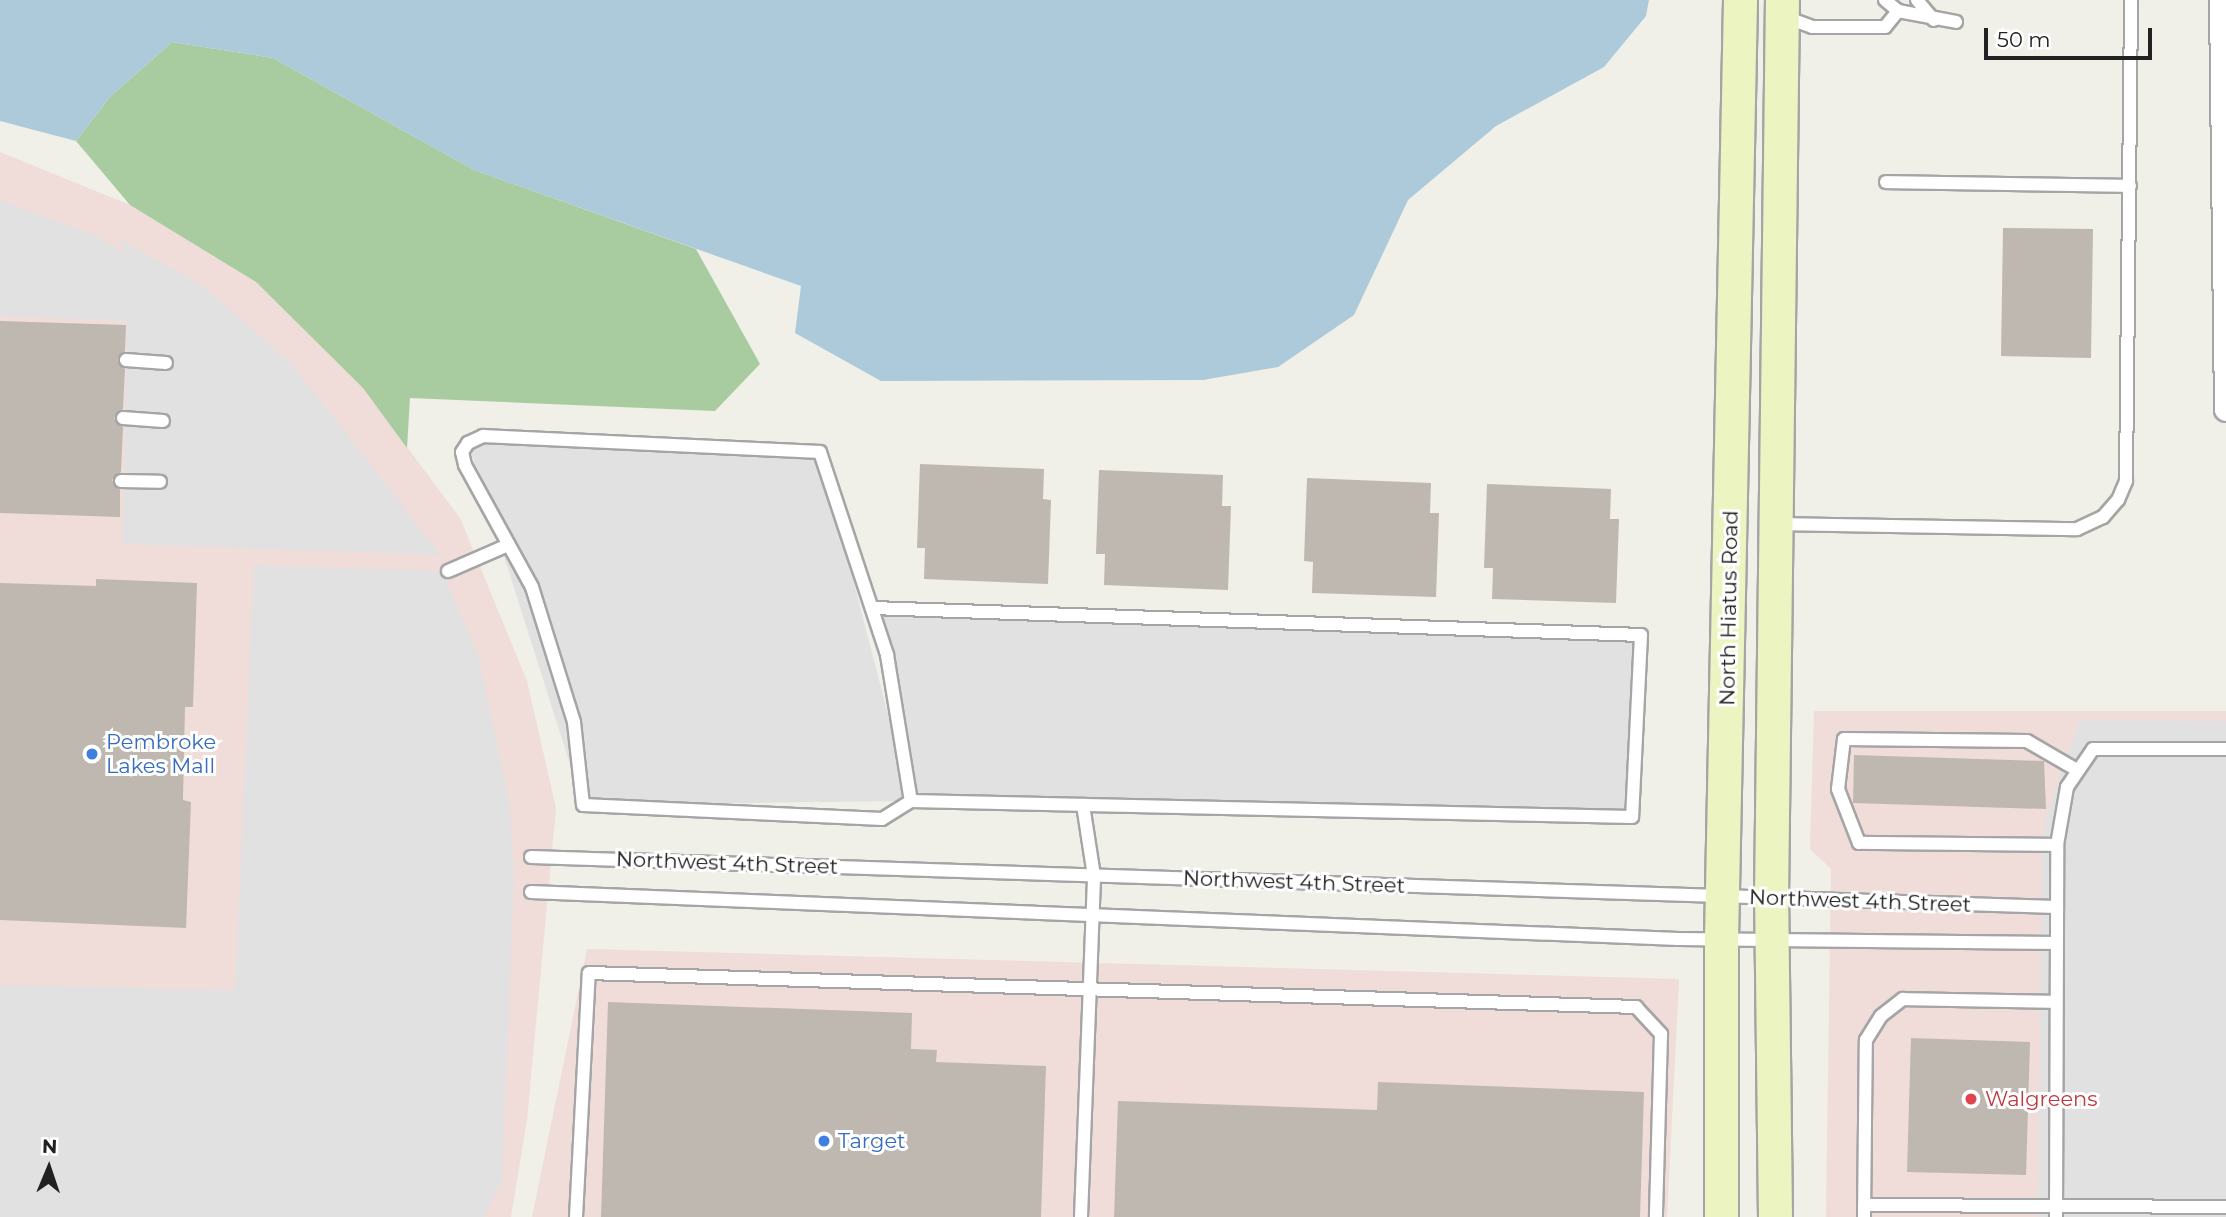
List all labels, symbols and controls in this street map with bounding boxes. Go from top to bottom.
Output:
scale bar [1988,14,2156,58]
text: 50 m [1997,27,2051,52]
street label: North Hiatus Road [1715,510,1743,706]
place label: Pembroke Lakes Mall [106,729,216,779]
marker: Pembroke Lakes Mall [84,746,100,762]
street label: Northwest 4th Street [616,847,838,879]
street label: Northwest 4th Street [1183,866,1405,898]
street label: Northwest 4th Street [1749,885,1971,917]
place label: Walgreens [1985,1086,2098,1112]
marker: Walgreens [1963,1091,1979,1107]
place label: Target [838,1128,906,1154]
north arrow [14,1133,84,1203]
marker: Target [816,1133,832,1149]
text: N [42,1135,58,1158]

